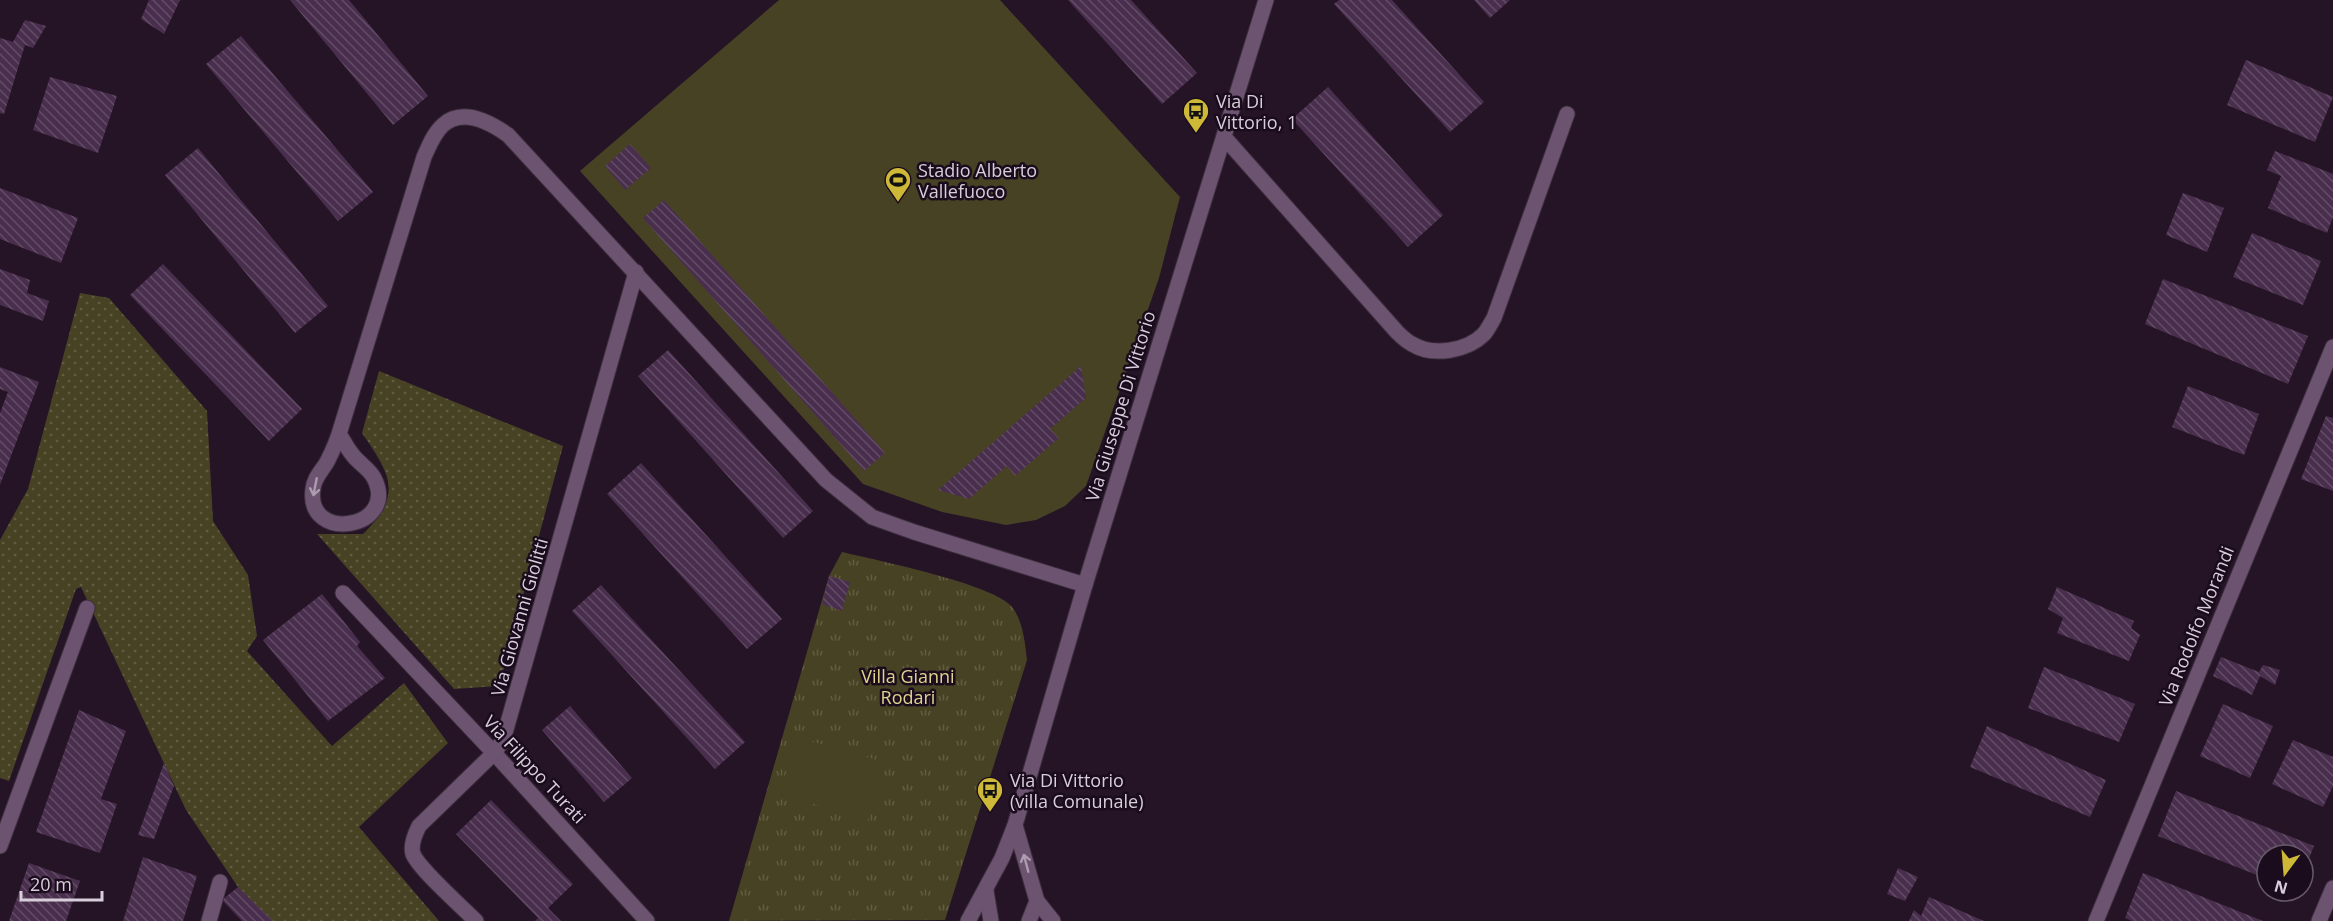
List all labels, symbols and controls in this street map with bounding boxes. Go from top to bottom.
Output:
place label: Via Di Vittorio, 1 [1216,89,1297,134]
bus stop icon: Via Di Vittorio, 1 [1181,96,1211,134]
place label: Stadio Alberto Vallefuoco [918,158,1037,203]
sports icon: Stadio Alberto Vallefuoco [883,165,913,203]
street label: Via Giuseppe Di Vittorio [1080,308,1160,504]
one-way arrow [309,477,320,496]
street label: Via Giovanni Giolitti [485,535,553,699]
street label: Via Rodolfo Morandi [2153,542,2239,710]
park label: Villa Gianni Rodari [861,664,955,709]
street label: Via Filippo Turati [479,710,591,828]
place label: Via Di Vittorio (villa Comunale) [1010,768,1143,813]
bus stop icon: Via Di Vittorio (villa Comunale) [975,775,1005,813]
north arrow [2255,843,2315,903]
one-way arrow [1019,854,1031,873]
scale bar [21,864,102,902]
text: 20 m [30,872,72,896]
text: N [2272,875,2290,900]

